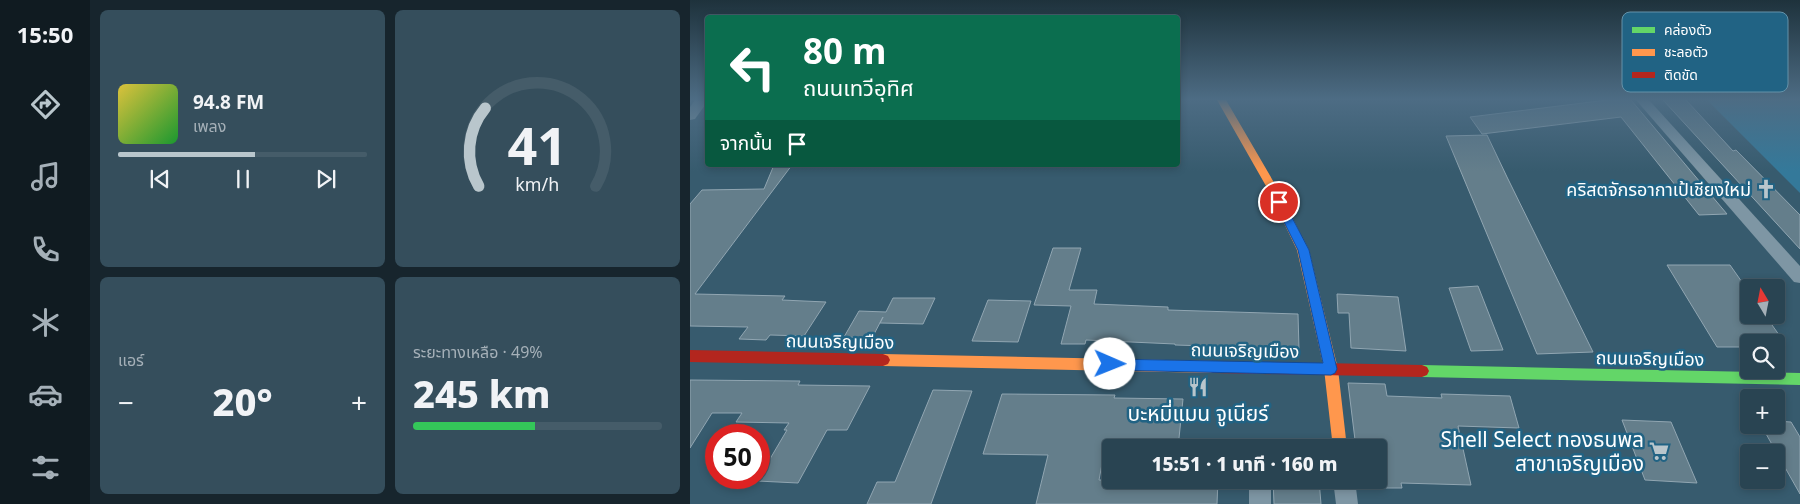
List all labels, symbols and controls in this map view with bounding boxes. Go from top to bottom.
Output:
legend [1622,12,1788,92]
text: 15:50 [17,19,73,49]
text: คล่องตัว [1664,20,1712,39]
text: 80 m [803,27,886,74]
icon: left [720,35,785,100]
text: ชะลอตัว [1664,42,1708,61]
text: ติดขัด [1664,65,1698,84]
text: ถนนเทวีอุทิศ [803,72,914,102]
icon: directions [28,87,63,122]
text: 94.8 FM [193,89,264,115]
text: 41 [508,109,567,180]
text: เพลง [193,115,226,137]
text: จากนั้น [720,130,773,156]
icon: arrive [783,130,811,158]
icon: music [28,159,63,194]
icon: previous [146,165,174,193]
icon: pause [229,165,257,193]
icon: next [312,165,340,193]
text: km/h [516,172,559,196]
place label: คริสตจักรอากาเป้เชียงใหม่ [1566,177,1751,201]
church icon: คริสตจักรอากาเป้เชียงใหม่ [1755,178,1777,200]
pin [1258,181,1300,223]
icon: arrive [1265,188,1293,216]
icon: phone [28,232,63,267]
north arrow [1740,279,1785,324]
map controls [1740,279,1785,489]
icon: climate [28,305,63,340]
street label: ถนนเจริญเมือง [785,328,895,354]
button: search [1740,334,1785,379]
position arrow [1083,337,1135,389]
street label: ถนนเจริญเมือง [1190,337,1300,363]
text: ระยะทางเหลือ · 49% [413,341,543,363]
street label: ถนนเจริญเมือง [1595,345,1705,371]
text: แอร์ [118,349,144,371]
text: 245 km [413,367,551,419]
text: 20° [212,375,273,427]
restaurant icon: บะหมี่แมน จูเนียร์ [1187,376,1209,398]
icon: car [28,377,63,412]
text: − [118,383,134,421]
text: + [351,383,367,421]
button: + [1740,389,1785,434]
place label: บะหมี่แมน จูเนียร์ [1128,399,1270,427]
speed limit sign: 50 [705,424,770,489]
place label: Shell Select ทองธนพล สาขาเจริญเมือง [1441,425,1644,477]
supermarket icon: Shell Select ทองธนพล สาขาเจริญเมือง [1648,440,1670,462]
button: − [1740,444,1785,489]
icon: filters [28,450,63,485]
text: 15:51 · 1 นาที · 160 m [1152,451,1337,477]

